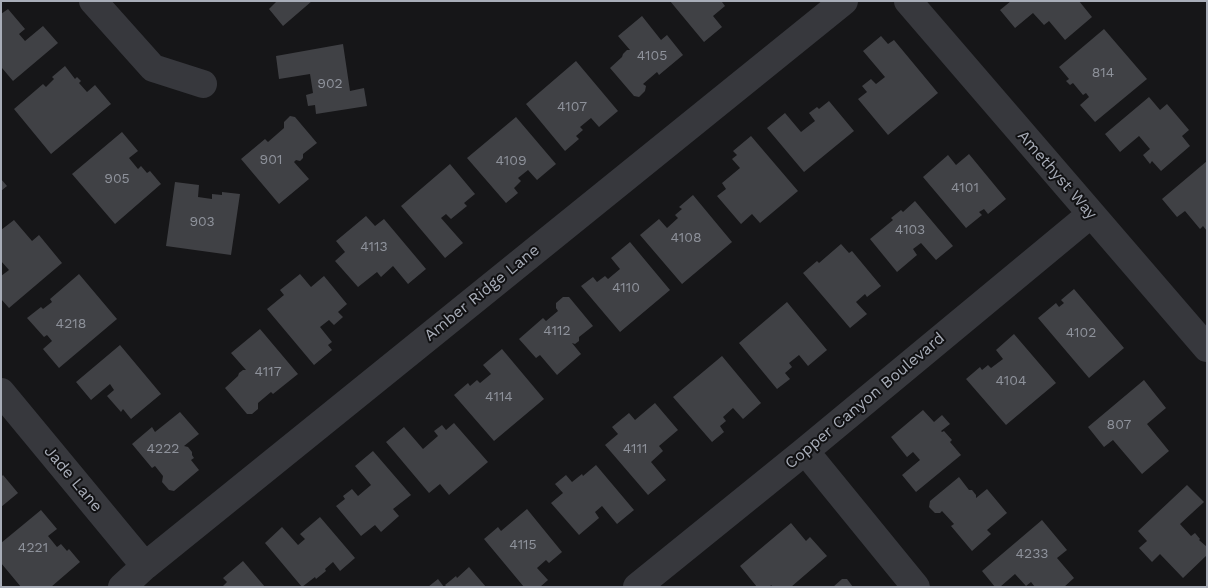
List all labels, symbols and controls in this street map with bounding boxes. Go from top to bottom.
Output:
house number: 4105 [637,48,667,64]
house number: 814 [1092,65,1114,81]
house number: 902 [317,76,343,92]
house number: 4107 [557,99,587,115]
street label: Amethyst Way [1013,127,1101,223]
house number: 901 [260,152,282,168]
house number: 4109 [495,153,527,169]
house number: 905 [104,171,130,187]
house number: 4101 [951,180,979,196]
house number: 903 [189,214,215,230]
house number: 4103 [895,222,925,238]
house number: 4108 [670,230,702,246]
house number: 4113 [360,239,388,255]
street label: Amber Ridge Lane [420,241,544,345]
house number: 4110 [612,280,640,296]
house number: 4218 [56,316,86,332]
house number: 4112 [543,323,571,339]
house number: 4102 [1066,325,1096,341]
street label: Copper Canyon Boulevard [781,329,949,473]
house number: 4117 [254,364,282,380]
house number: 4104 [995,373,1027,389]
house number: 4114 [485,389,513,405]
house number: 807 [1107,417,1131,433]
house number: 4222 [146,441,180,457]
house number: 4111 [623,441,647,457]
street label: Jade Lane [40,442,106,516]
house number: 4115 [509,537,537,553]
house number: 4221 [18,540,48,556]
house number: 4233 [1015,546,1049,562]

